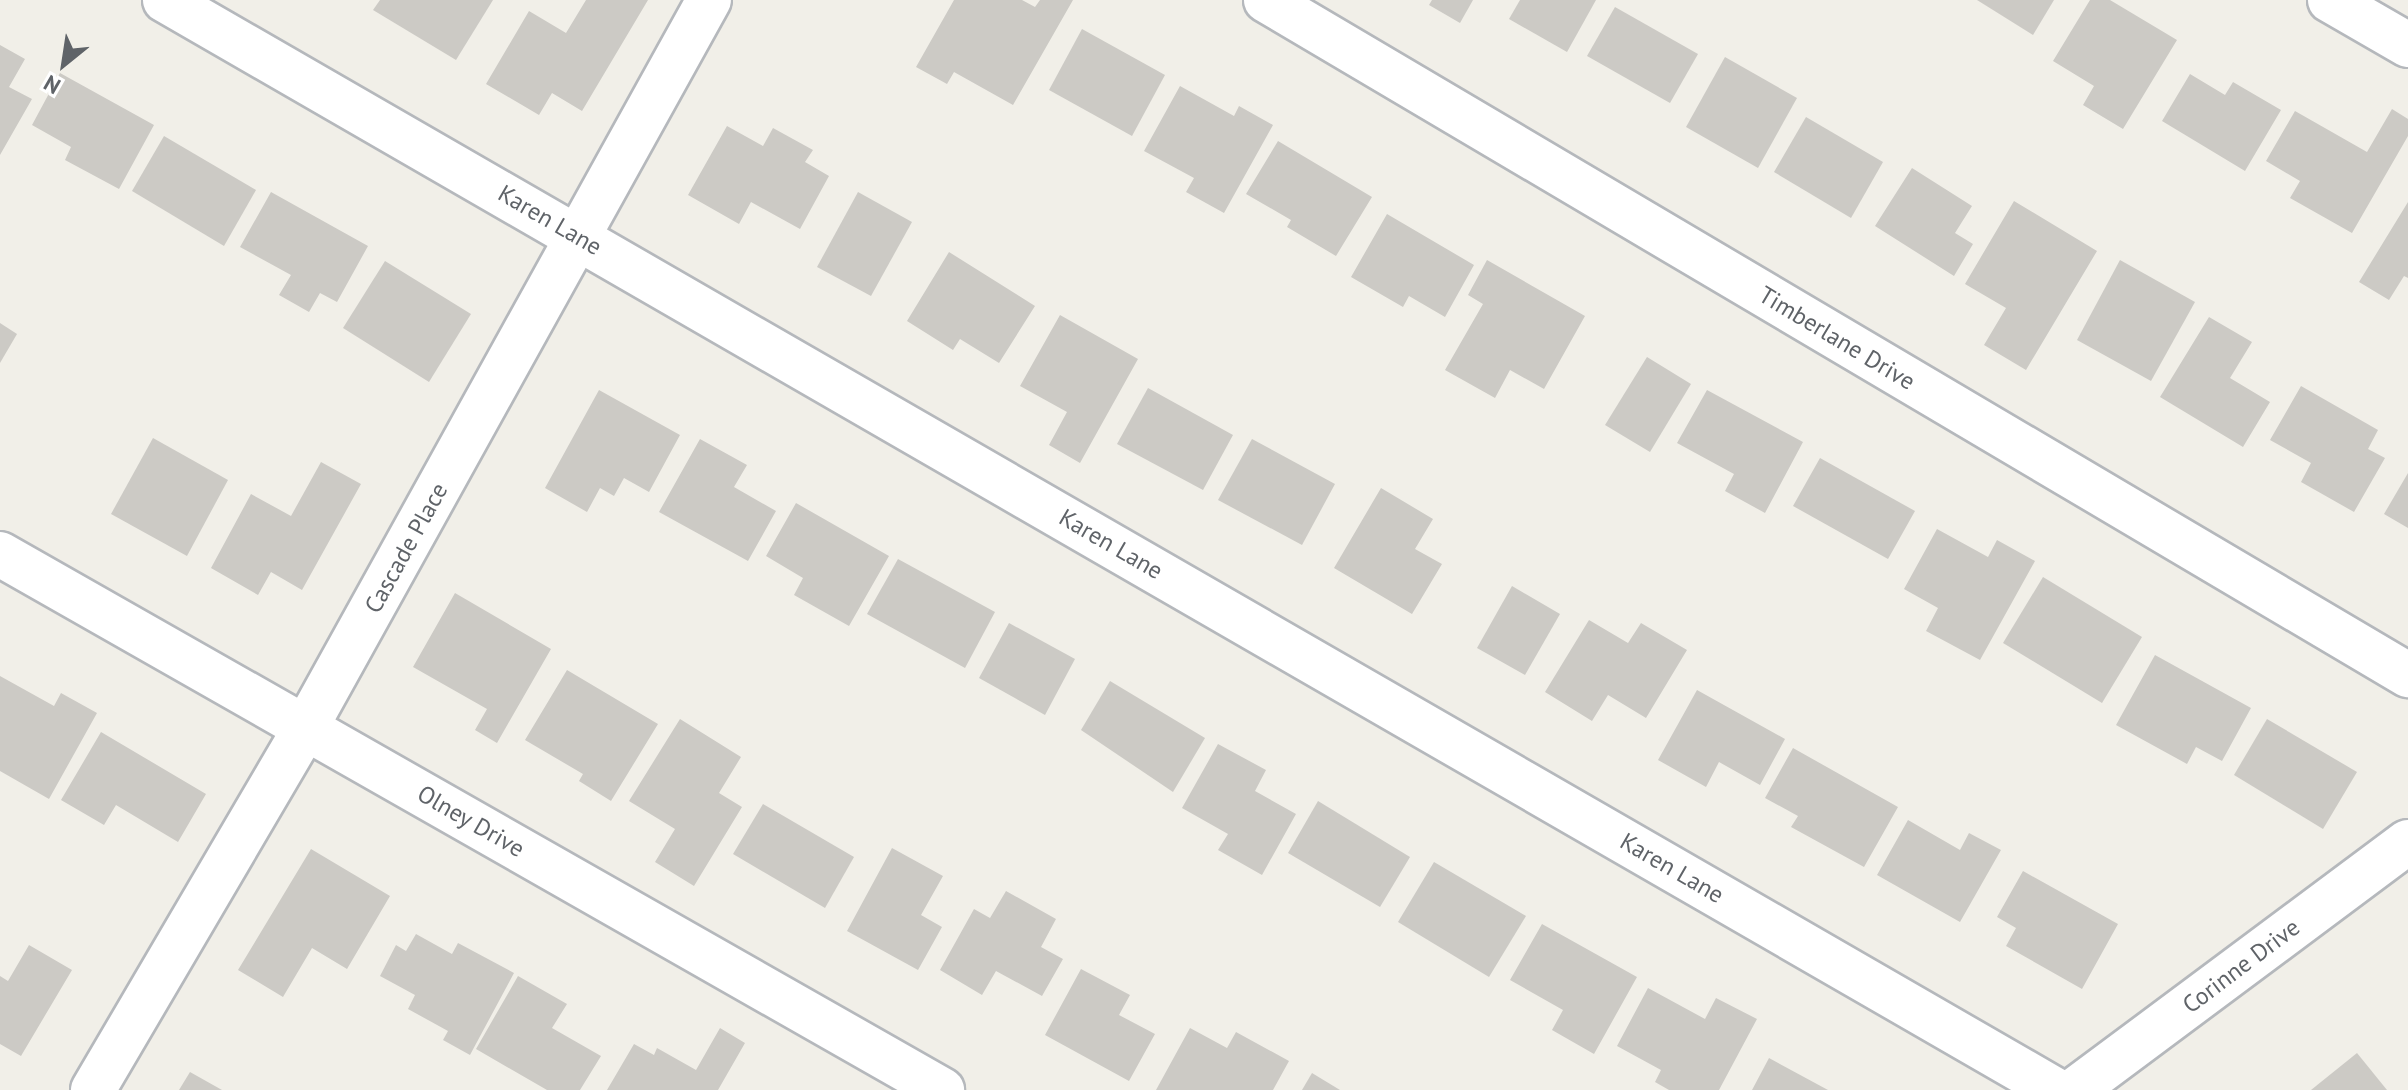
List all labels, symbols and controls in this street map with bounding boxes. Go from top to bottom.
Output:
north arrow [24,24,104,104]
text: N [39,69,65,101]
street label: Karen Lane [493,179,607,261]
street label: Timberlane Drive [1754,280,1920,396]
street label: Cascade Place [358,478,454,618]
street label: Karen Lane [1054,503,1168,585]
street label: Olney Drive [412,779,530,863]
street label: Karen Lane [1615,827,1729,909]
street label: Corinne Drive [2177,913,2305,1019]

